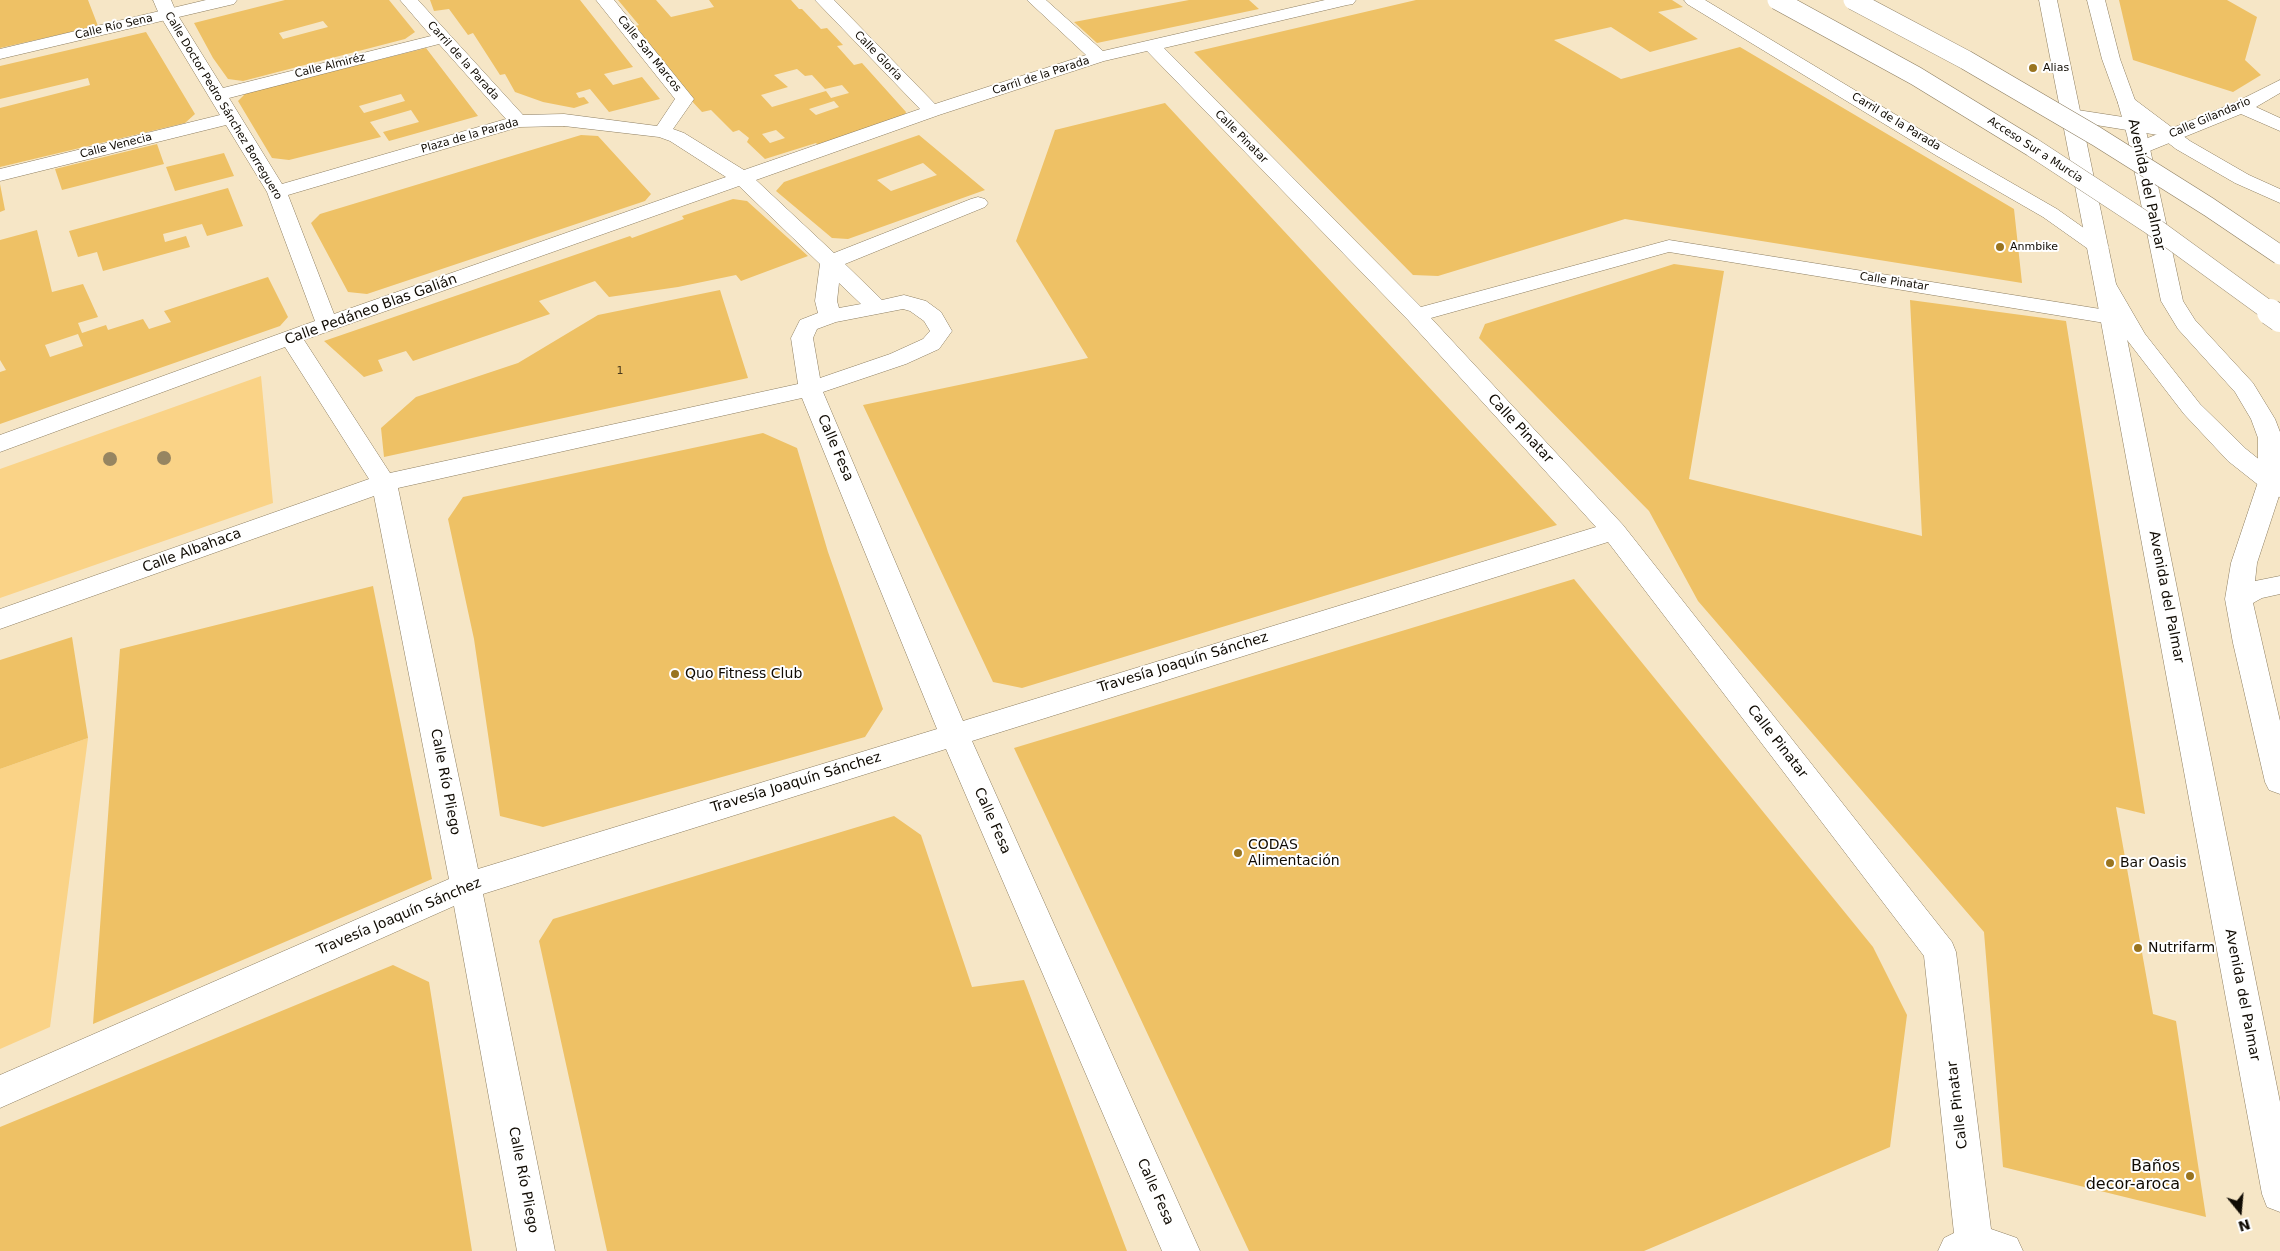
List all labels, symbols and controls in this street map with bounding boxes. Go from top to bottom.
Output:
street label: Calle Doctor Pedro Sánchez Borreguero [162,10,284,202]
street label: Calle Río Sena [74,12,154,42]
street label: Calle San Marcos [614,13,684,95]
street label: Carril de la Parada [424,19,502,103]
street label: Calle Gloria [851,29,905,83]
street label: Calle Almiréz [293,51,367,81]
street label: Carril de la Parada [991,54,1091,98]
place label: Alias [2043,61,2069,75]
marker: Alias [2027,62,2039,74]
street label: Carril de la Parada [1849,90,1943,154]
street label: Calle Gilandario [2167,95,2253,141]
street label: Calle Pinatar [1212,108,1270,166]
street label: Acceso Sur a Murcia [1985,114,2085,186]
street label: Plaza de la Parada [420,116,520,156]
street label: Avenida del Palmar [2124,118,2168,252]
street label: Calle Venecia [79,131,153,161]
place label: Anmbike [2010,240,2058,254]
marker: Anmbike [1994,241,2006,253]
street label: Calle Pinatar [1859,270,1929,294]
street label: Calle Pedáneo Blas Galián [283,271,459,349]
house number: 1 [617,364,623,378]
street label: Calle Pinatar [1484,391,1556,467]
street label: Calle Fesa [813,412,857,484]
street label: Calle Albahaca [140,525,244,577]
street label: Avenida del Palmar [2145,529,2187,665]
street label: Travesía Joaquín Sánchez [1096,629,1270,697]
place label: Quo Fitness Club [685,666,802,682]
marker: Quo Fitness Club [669,668,681,680]
street label: Calle Pinatar [1743,702,1811,782]
street label: Calle Río Pliego [426,727,464,837]
street label: Travesía Joaquín Sánchez [709,749,883,817]
street label: Calle Fesa [970,785,1014,857]
place label: CODAS Alimentación [1248,837,1340,870]
marker: CODAS Alimentación [1232,847,1244,859]
place label: Bar Oasis [2120,855,2186,871]
marker: Bar Oasis [2104,857,2116,869]
street label: Travesía Joaquín Sánchez [314,875,484,959]
street label: Avenida del Palmar [2221,927,2263,1063]
place label: Nutrifarm [2148,940,2215,956]
marker: Nutrifarm [2132,942,2144,954]
street label: Calle Pinatar [1944,1060,1972,1150]
street label: Calle Río Pliego [504,1125,542,1235]
street label: Calle Fesa [1133,1156,1177,1228]
place label: Baños decor-aroca [2086,1157,2180,1195]
marker: Baños decor-aroca [2184,1170,2196,1182]
north arrow [2215,1186,2265,1236]
text: N [2236,1216,2252,1235]

